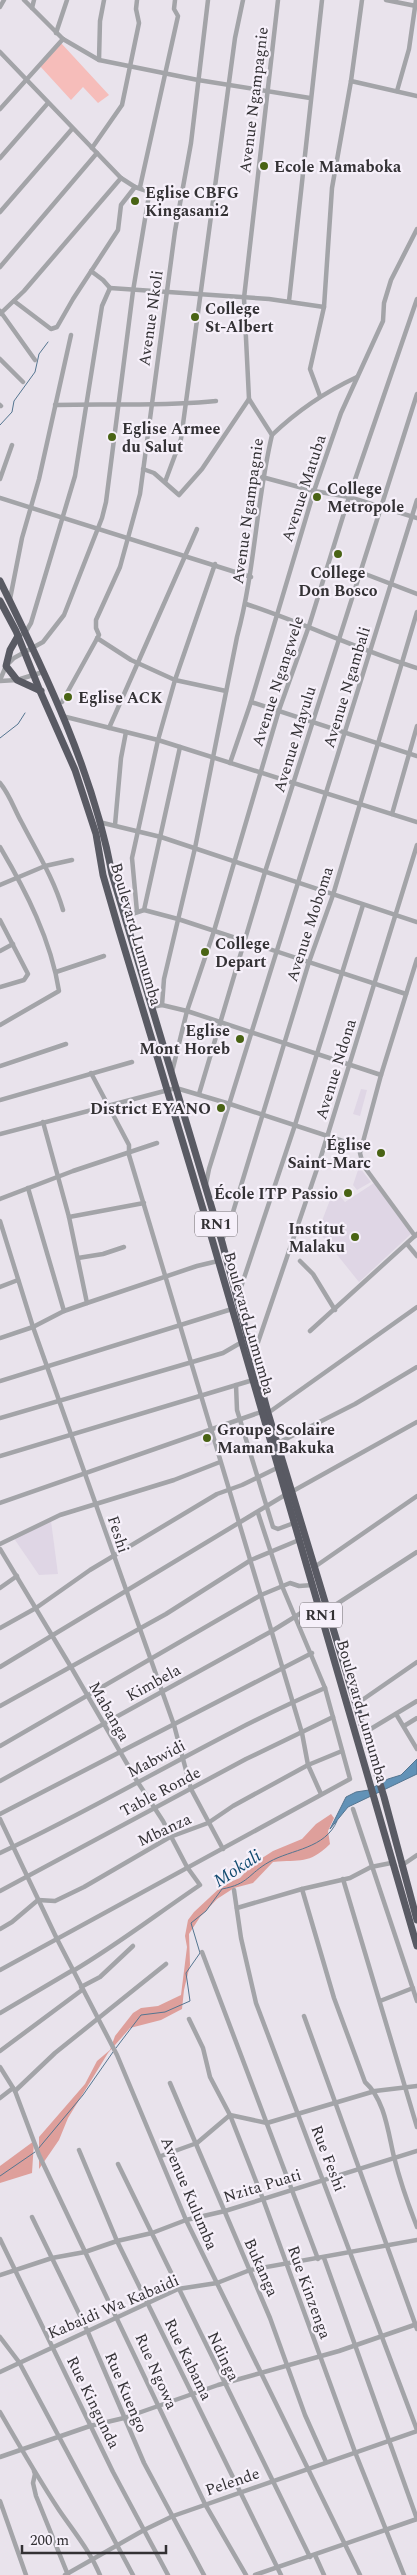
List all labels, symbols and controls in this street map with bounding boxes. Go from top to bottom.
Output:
street label: Avenue Ngampagnie [233,26,275,175]
place label: Ecole Mamaboka [274,155,402,179]
marker: Ecole Mamaboka [258,160,270,172]
place label: Eglise CBFG Kingasani2 [145,181,239,223]
marker: Eglise CBFG Kingasani2 [129,195,141,207]
street label: Avenue Nkoli [132,269,170,368]
place label: College St-Albert [205,297,274,339]
marker: College St-Albert [189,311,201,323]
place label: Eglise Armee du Salut [122,417,221,459]
marker: Eglise Armee du Salut [106,431,118,443]
street label: Avenue Matuba [275,431,333,545]
street label: Avenue Ngampagnie [226,437,270,586]
place label: College Metropole [327,477,404,519]
marker: College Metropole [311,491,323,503]
marker: College Don Bosco [332,548,344,560]
place label: College Don Bosco [298,561,378,603]
street label: Avenue Ngangwele [245,613,310,750]
street label: Avenue Ngambali [317,623,377,751]
street label: Avenue Mayulu [267,683,323,796]
place label: Eglise ACK [78,686,163,710]
marker: Eglise ACK [62,691,74,703]
street label: Boulevard Lumumba [104,860,168,1009]
street label: Avenue Moboma [280,863,340,985]
place label: College Depart [215,932,270,974]
marker: College Depart [199,946,211,958]
street label: Avenue Ndona [309,1016,363,1123]
place label: Eglise Mont Horeb [139,1019,230,1061]
marker: Eglise Mont Horeb [234,1033,246,1045]
place label: District EYANO [90,1097,211,1121]
marker: District EYANO [215,1102,227,1114]
place label: Église Saint-Marc [288,1133,371,1175]
marker: Église Saint-Marc [375,1147,387,1159]
place label: École ITP Passio [214,1182,338,1206]
marker: École ITP Passio [342,1187,354,1199]
road number: RN1 [195,1212,237,1236]
place label: Institut Malaku [288,1217,346,1259]
marker: Institut Malaku [349,1231,361,1243]
street label: Boulevard Lumumba [217,1249,281,1398]
place label: Groupe Scolaire Maman Bakuka [217,1418,335,1460]
marker: Groupe Scolaire Maman Bakuka [201,1432,213,1444]
street label: Feshi [101,1512,135,1556]
road number: RN1 [300,1602,342,1628]
street label: Boulevard Lumumba [330,1637,394,1786]
street label: Kimbela [122,1658,185,1708]
street label: Mabanga [82,1677,136,1746]
street label: Mabwidi [123,1734,190,1784]
street label: Table Ronde [116,1761,205,1823]
street label: Mbanza [134,1807,195,1853]
water label: Mokali [208,1843,267,1894]
street label: Rue Feshi [304,2122,352,2195]
street label: Avenue Kulumba [154,2133,224,2254]
street label: Nzita Puati [220,2163,304,2209]
street label: Bukanga [238,2234,285,2301]
street label: Rue Kinzenga [281,2242,337,2343]
street label: Kabaidi Wa Kabaidi [44,2268,183,2345]
street label: Rue Kabama [158,2314,218,2405]
street label: Ndinga [201,2328,245,2385]
street label: Rue Ngowa [129,2329,184,2414]
street label: Rue Kuengo [98,2348,154,2436]
street label: Rue Kingunda [60,2352,126,2453]
street label: Pelende [202,2461,263,2502]
scale bar [22,2522,166,2554]
text: 200 m [30,2529,69,2552]

